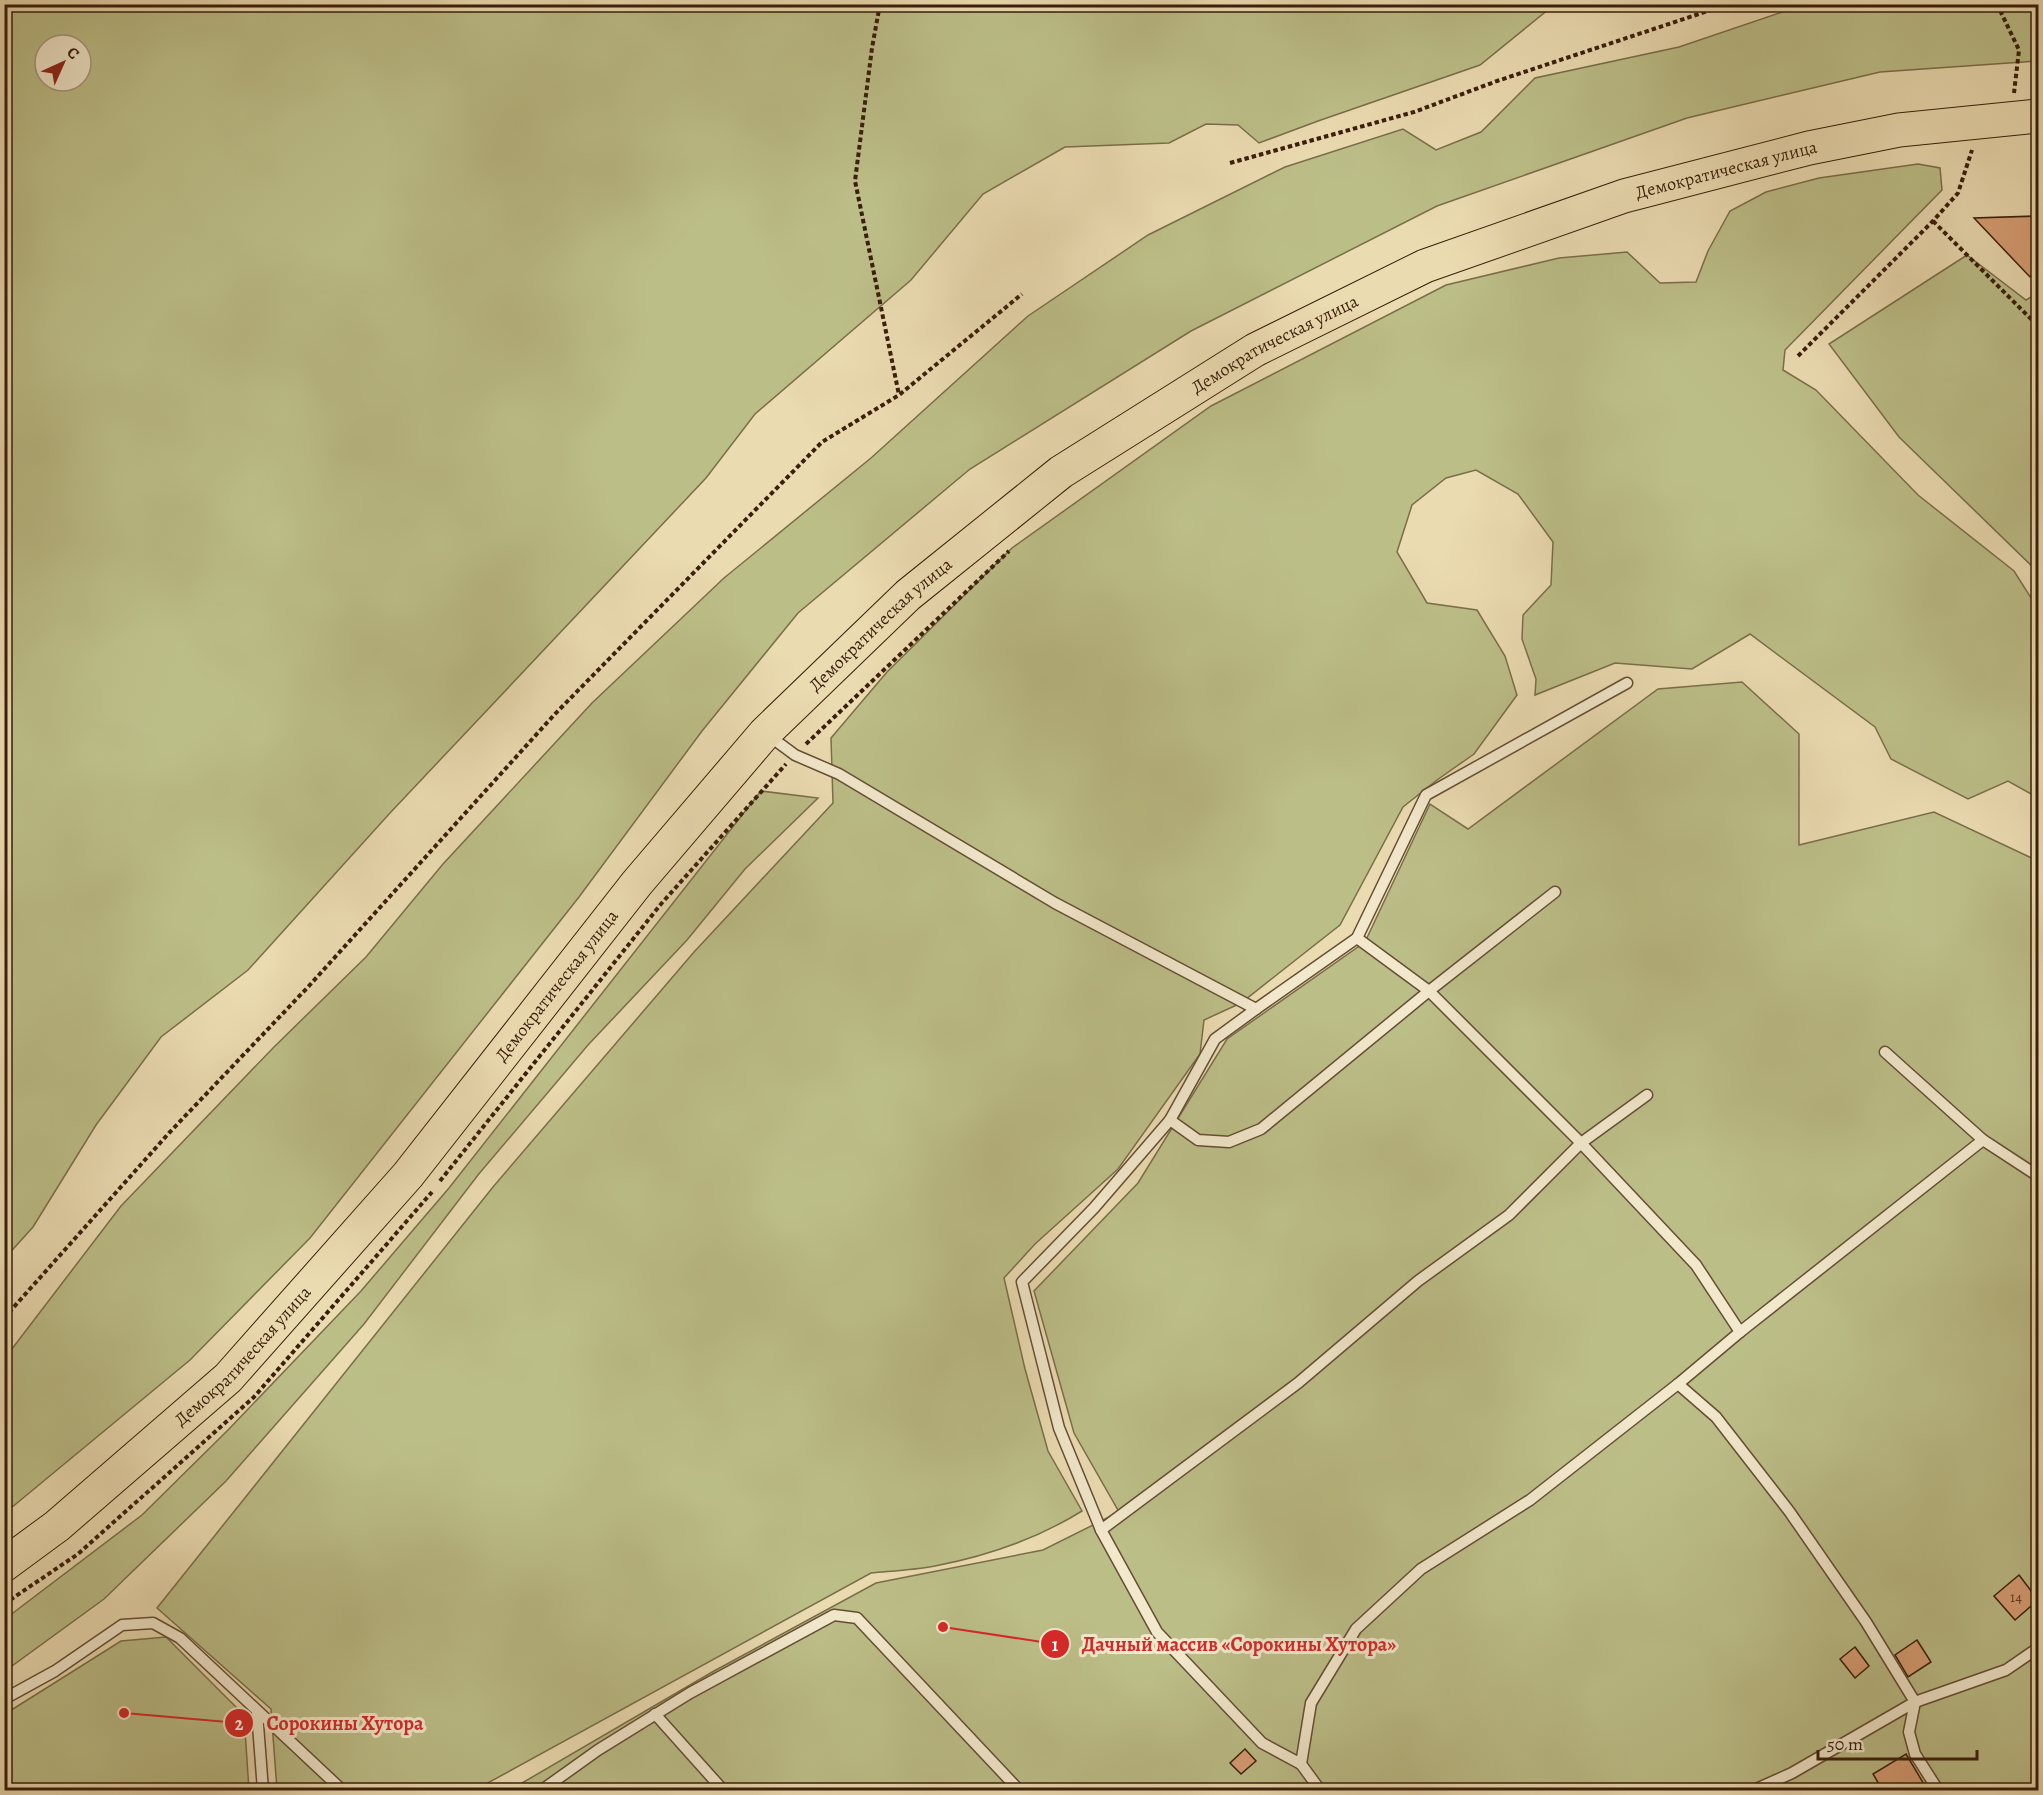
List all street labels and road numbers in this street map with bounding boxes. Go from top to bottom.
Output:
street label: Демократическая улица [1633,135,1820,205]
street label: Демократическая улица [1187,289,1363,399]
street label: Демократическая улица [803,552,957,696]
street label: Демократическая улица [489,904,624,1066]
street label: Демократическая улица [169,1280,317,1431]

